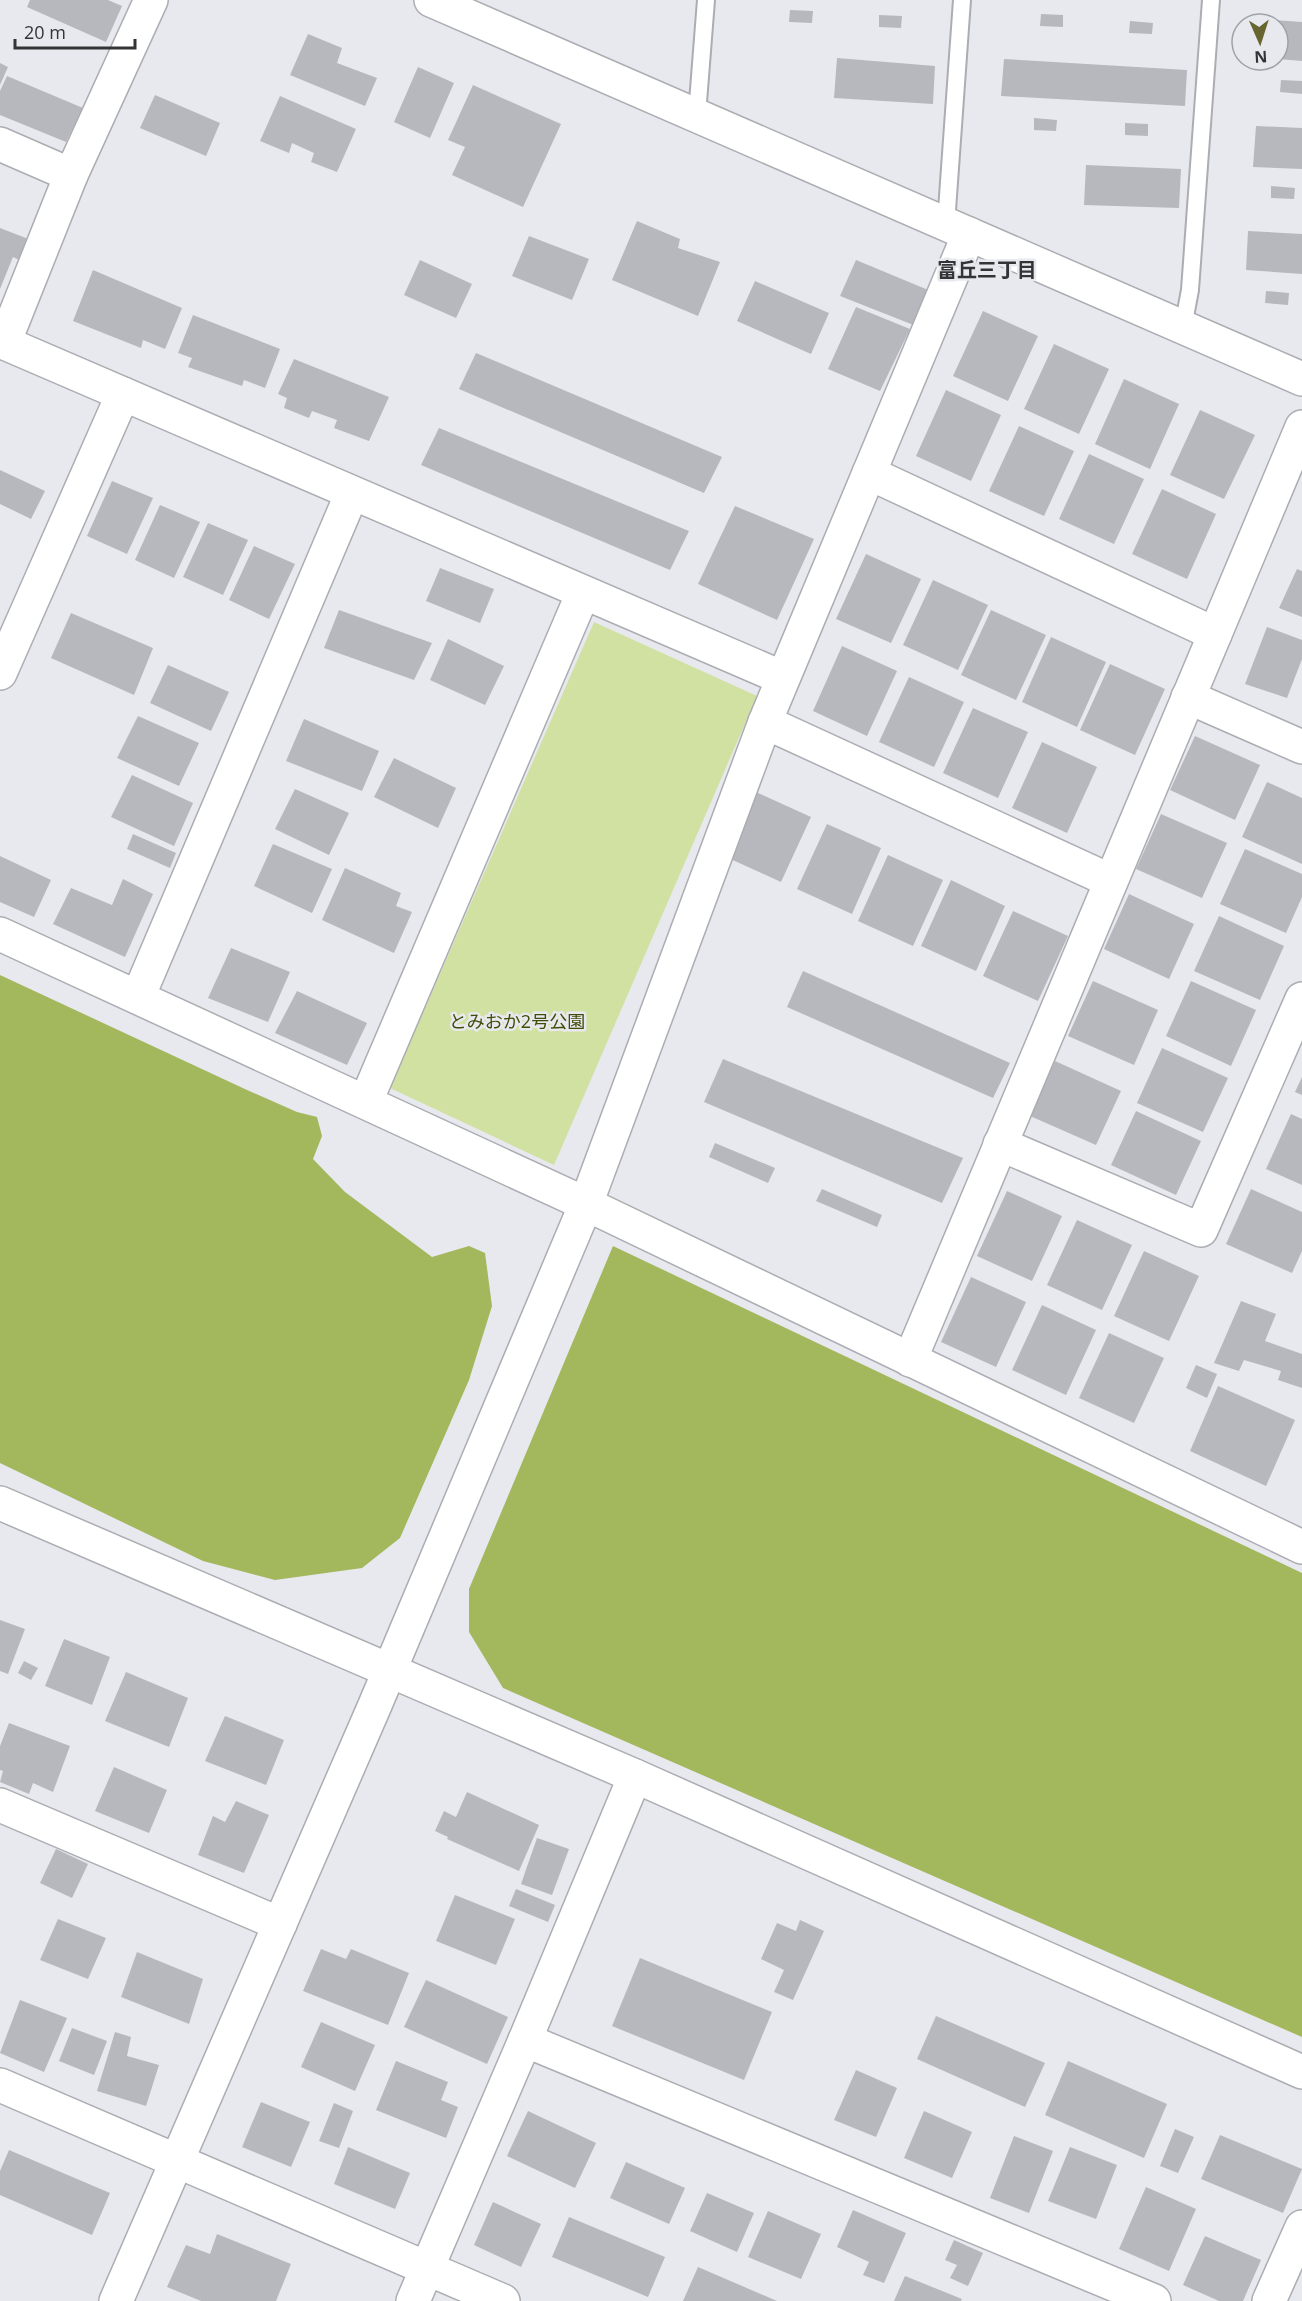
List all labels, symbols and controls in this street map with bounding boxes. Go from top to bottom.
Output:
scale bar [15,12,135,50]
north arrow [1230,12,1290,72]
text: 20 m [24,20,66,44]
text: N [1254,46,1268,68]
district label: 富丘三丁目 [937,256,1037,283]
park label: とみおか2号公園 [449,1009,585,1033]

